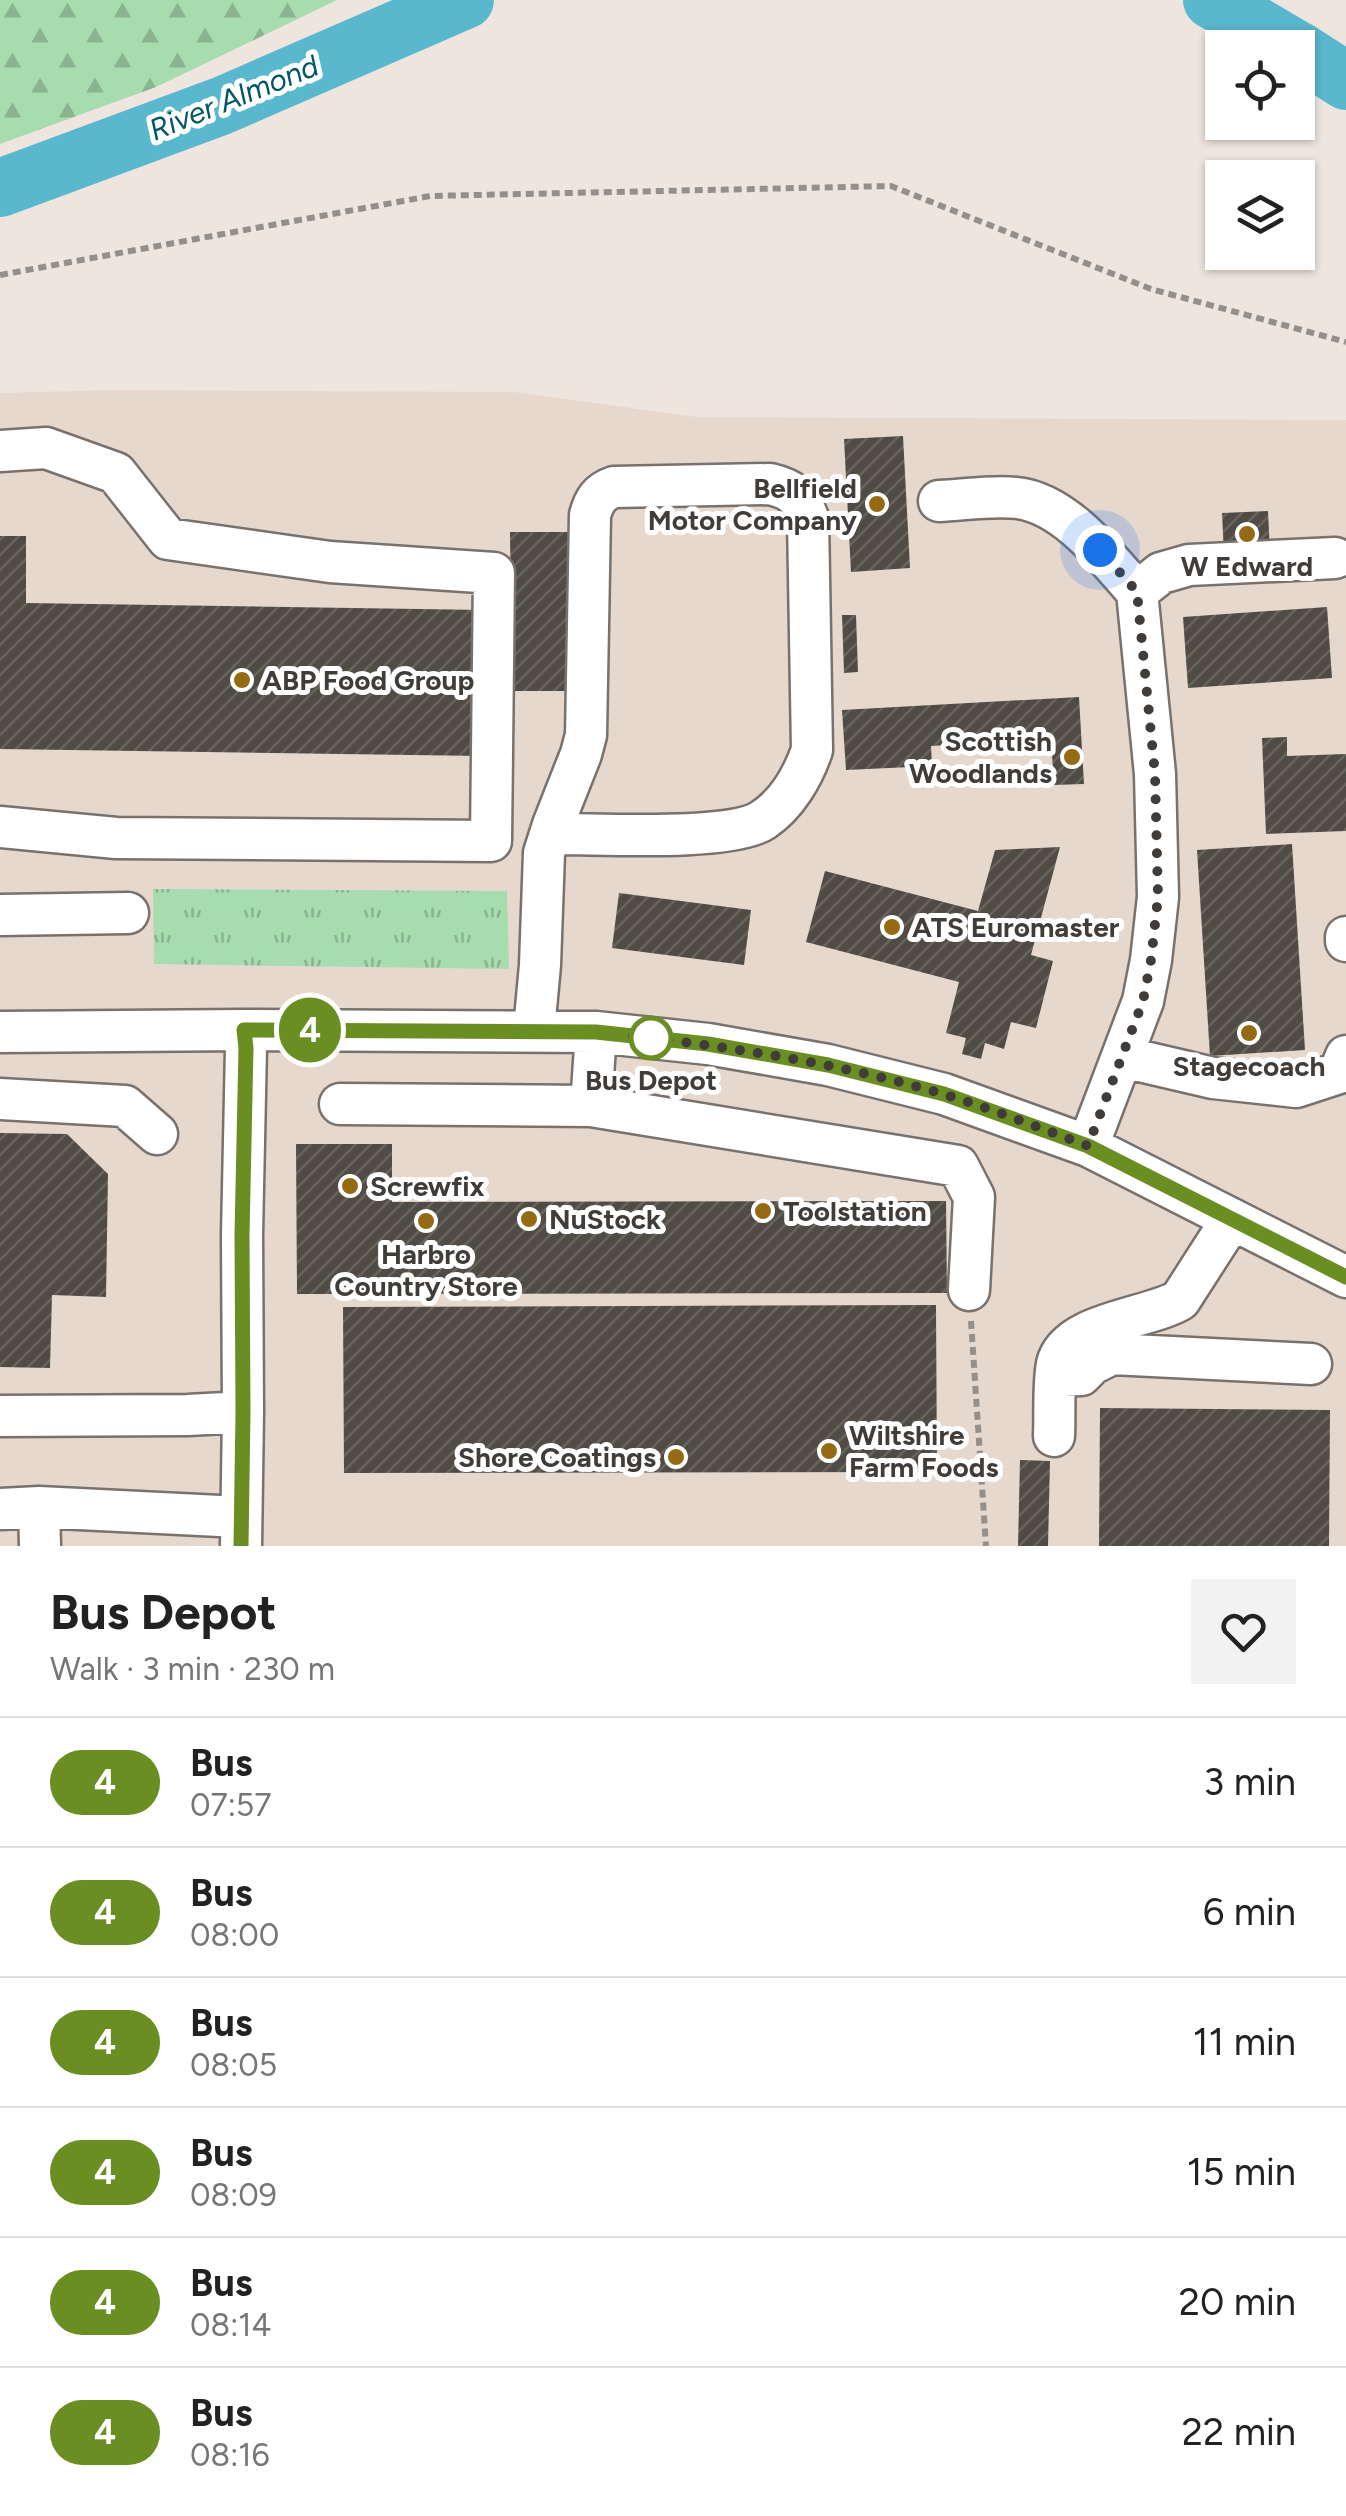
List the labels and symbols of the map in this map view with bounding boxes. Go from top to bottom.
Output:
water label: River Almond [144,47,324,148]
place label: Bellfield Motor Company [648,471,858,537]
marker: Bellfield Motor Company [866,493,888,515]
marker: W Edward [1236,523,1258,545]
your location [1075,525,1125,575]
place label: W Edward [1181,549,1313,583]
place label: ABP Food Group [262,663,474,697]
marker: ABP Food Group [231,669,253,691]
place label: Scottish Woodlands [909,724,1052,790]
marker: Scottish Woodlands [1061,746,1083,768]
place label: ATS Euromaster [912,910,1120,944]
marker: ATS Euromaster [881,916,903,938]
line badge: 4 [278,998,342,1062]
marker: Bus Depot [630,1017,672,1059]
marker: Stagecoach [1238,1022,1260,1044]
place label: Stagecoach [1173,1049,1326,1083]
place label: Bus Depot [585,1063,717,1097]
place label: Screwfix [370,1169,485,1203]
marker: Screwfix [339,1175,361,1197]
place label: Toolstation [783,1194,927,1228]
marker: Toolstation [752,1200,774,1222]
place label: NuStock [549,1202,661,1236]
marker: NuStock [518,1208,540,1230]
marker: Harbro Country Store [415,1210,437,1232]
place label: Harbro Country Store [334,1237,518,1303]
place label: Wiltshire Farm Foods [849,1418,998,1484]
place label: Shore Coatings [458,1440,656,1474]
marker: Wiltshire Farm Foods [818,1440,840,1462]
marker: Shore Coatings [665,1446,687,1468]

